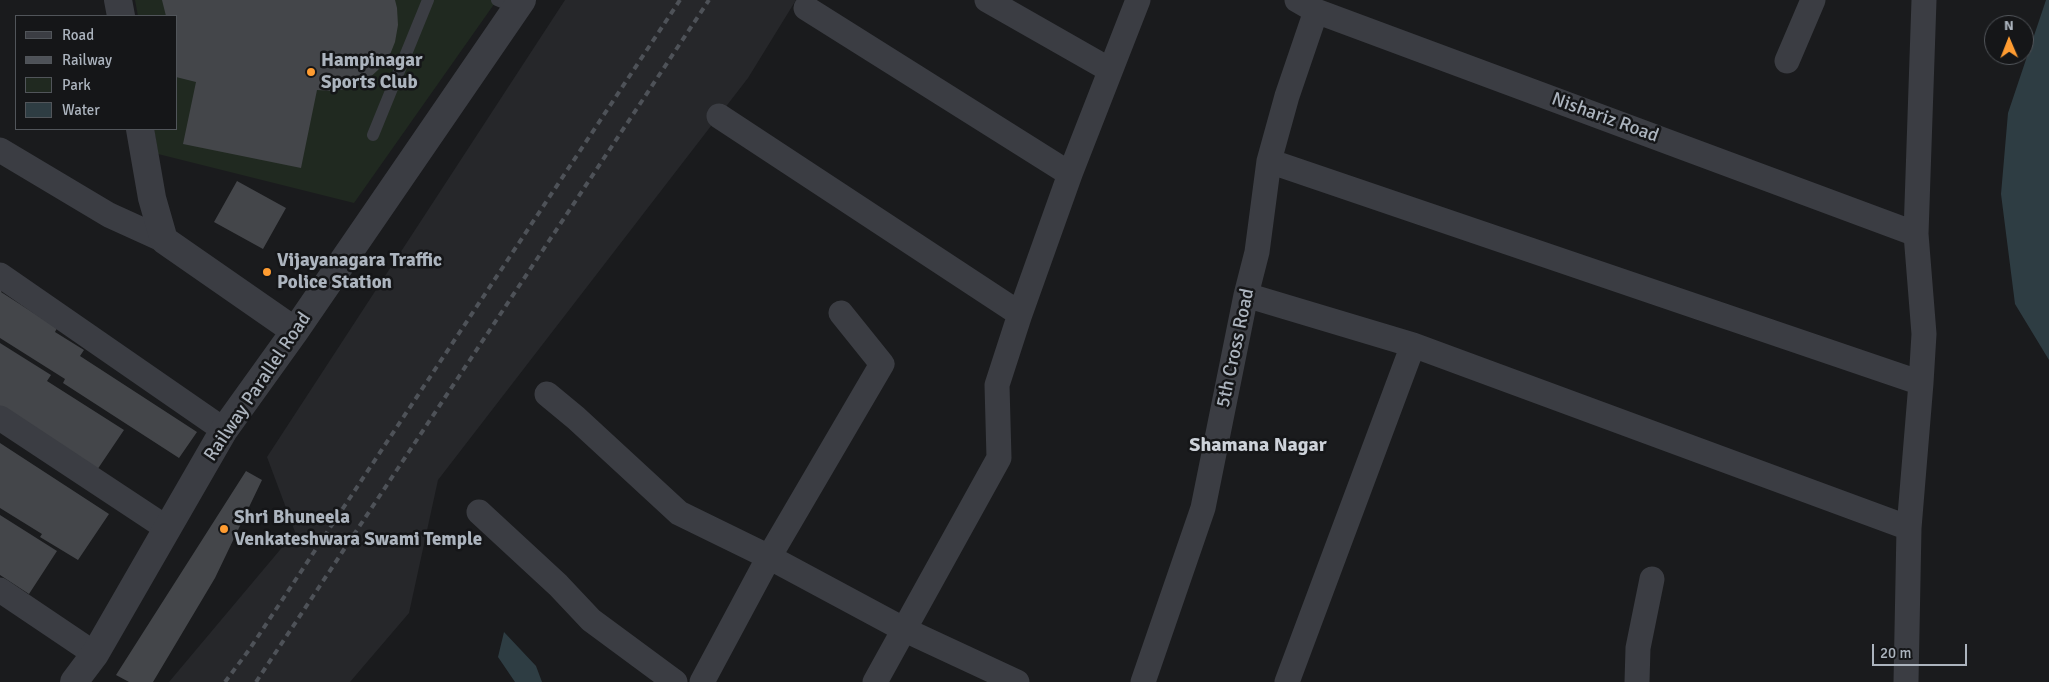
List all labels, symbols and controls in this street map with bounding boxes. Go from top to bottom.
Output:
legend [15,15,178,130]
north arrow [1984,15,2034,65]
text: N [2004,17,2014,34]
text: Road [62,26,94,44]
place label: Hampinagar Sports Club [321,50,423,94]
text: Railway [62,51,112,69]
marker: Hampinagar Sports Club [305,66,317,78]
text: Park [62,76,91,94]
street label: Nishariz Road [1548,88,1662,148]
text: Water [62,101,100,119]
place label: Vijayanagara Traffic Police Station [277,250,442,294]
marker: Vijayanagara Traffic Police Station [261,266,273,278]
street label: 5th Cross Road [1212,286,1260,410]
street label: Railway Parallel Road [200,308,316,466]
district label: Shamana Nagar [1189,434,1327,458]
place label: Shri Bhuneela Venkateshwara Swami Temple [234,507,482,551]
marker: Shri Bhuneela Venkateshwara Swami Temple [218,523,230,535]
scale bar [1874,634,1969,666]
text: 20 m [1880,644,1911,662]

